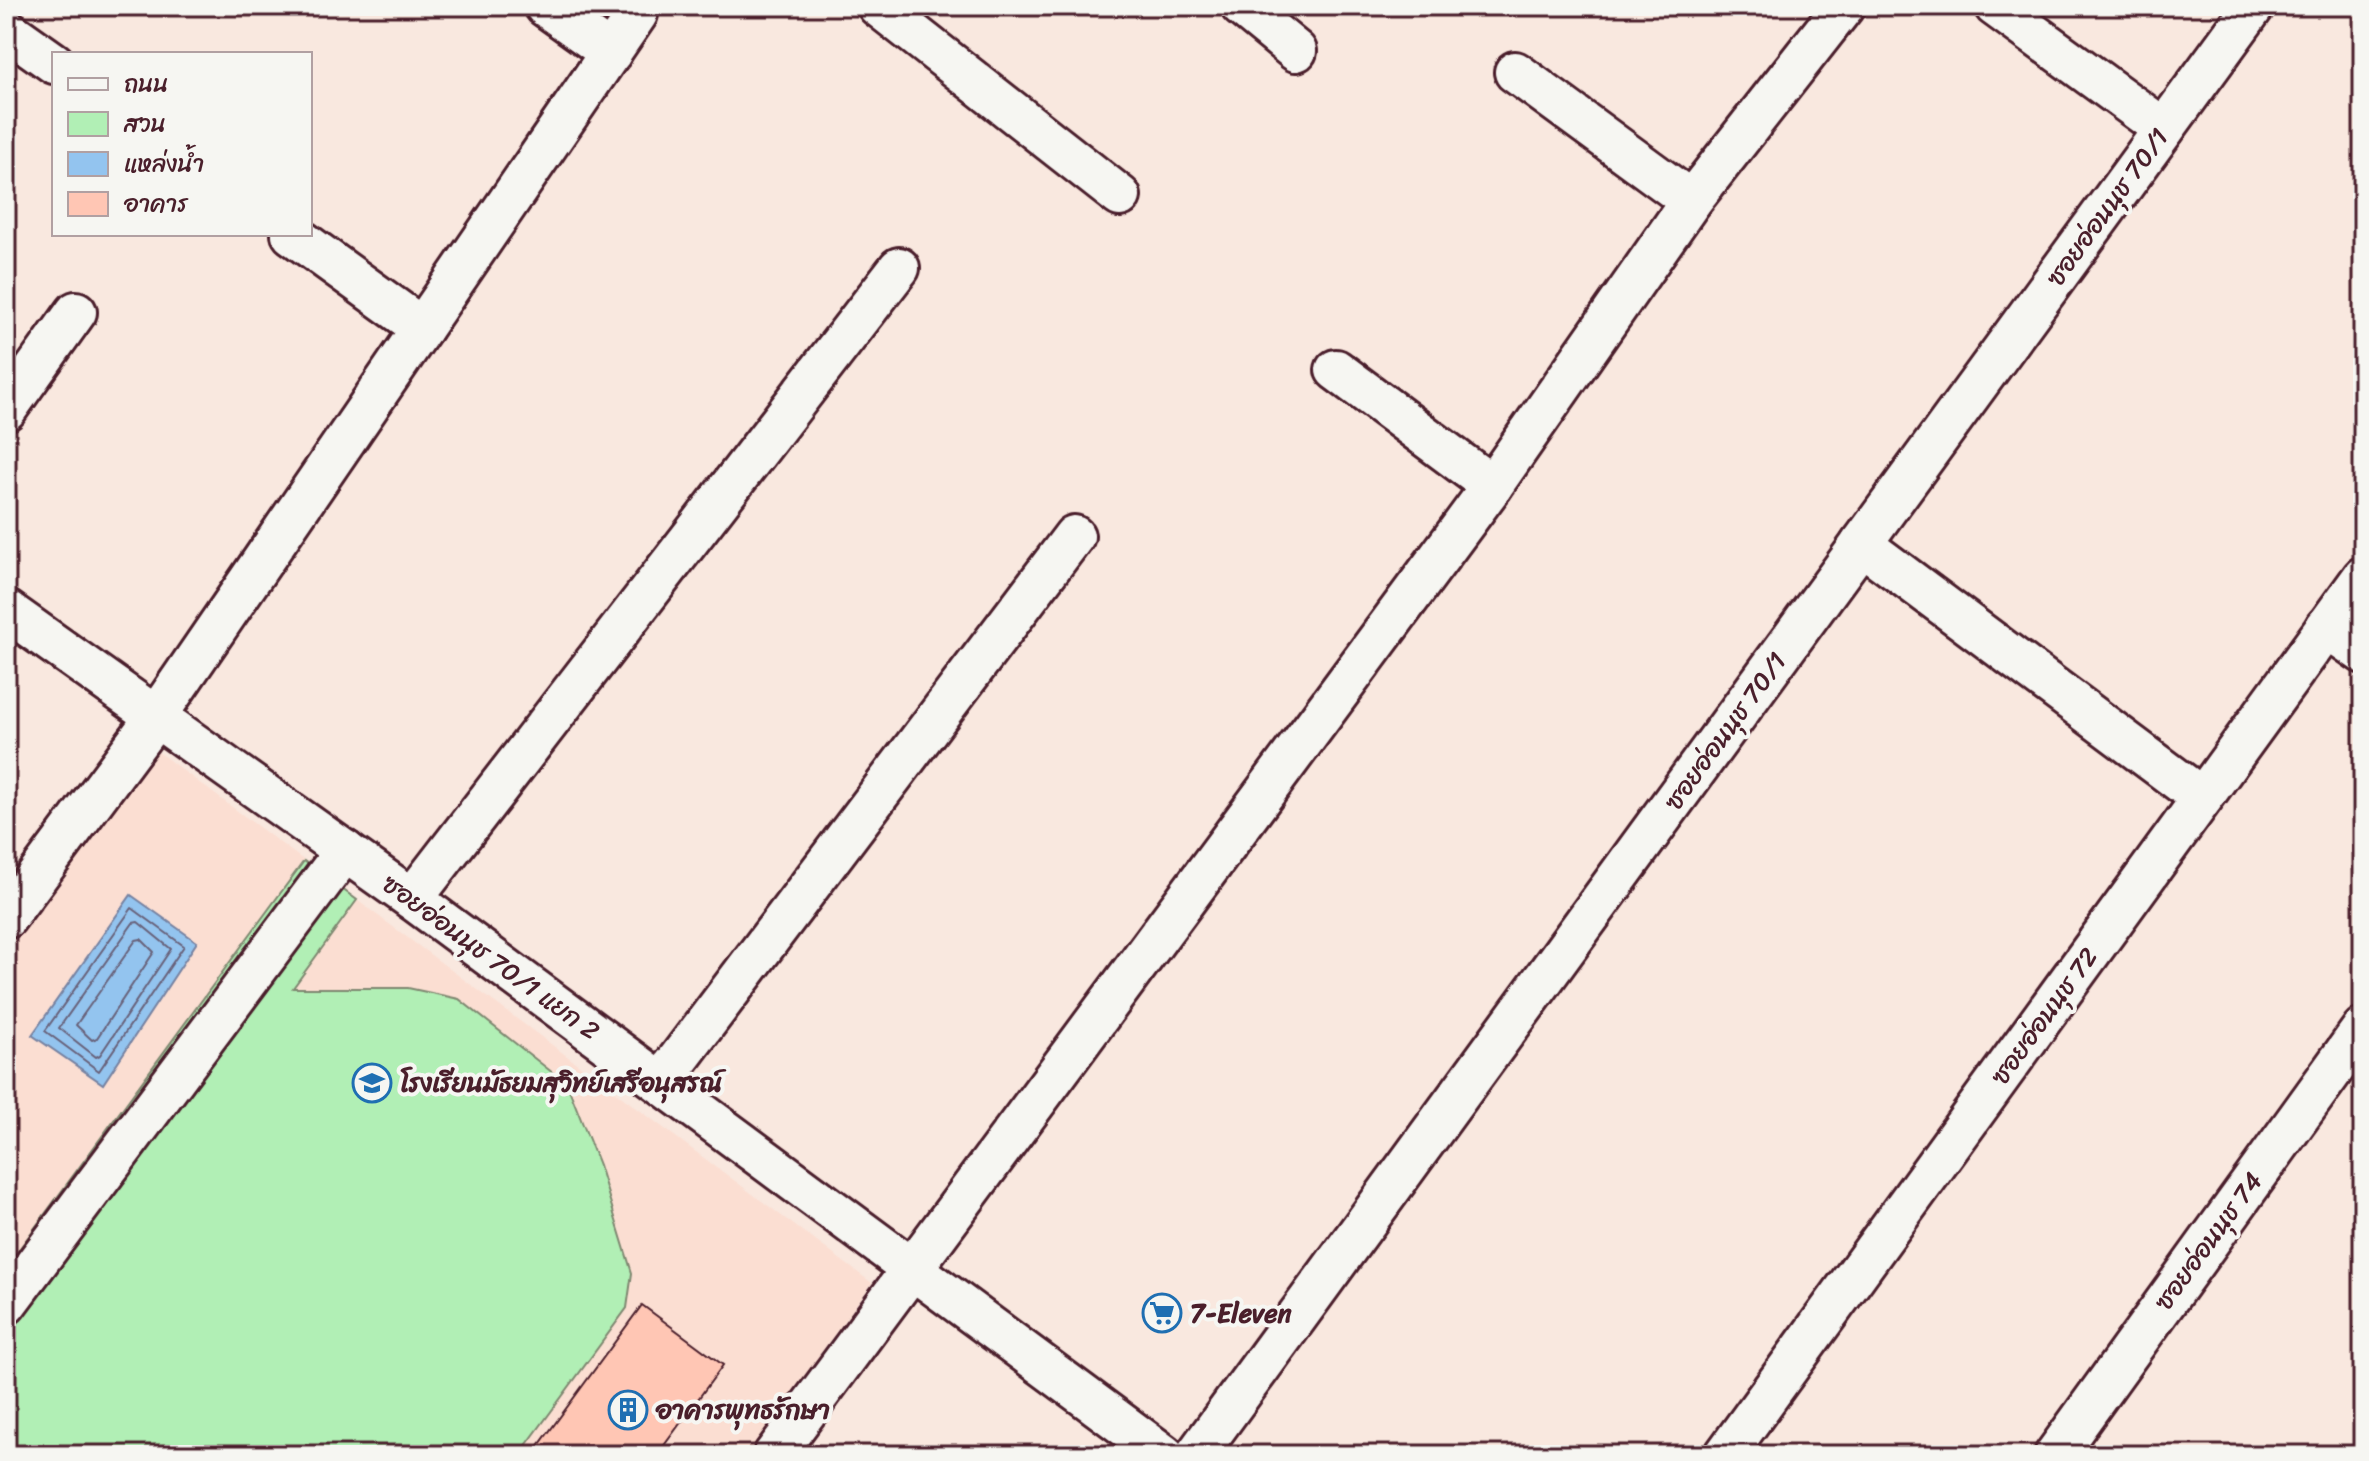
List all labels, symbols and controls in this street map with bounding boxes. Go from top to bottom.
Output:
legend [52,52,312,236]
text: ถนน [124,63,169,105]
text: สวน [123,103,166,145]
street label: ซอยอ่อนนุช 70/1 [2033,118,2181,296]
text: แหล่งน้ำ [124,143,204,185]
text: อาคาร [123,183,189,225]
street label: ซอยอ่อนนุช 70/1 [1651,642,1799,820]
street label: ซอยอ่อนนุช 70/1 แยก 2 [372,862,610,1052]
street label: ซอยอ่อนนุช 72 [1978,937,2110,1095]
place label: โรงเรียนมัธยมสุวิทย์เสรีอนุสรณ์ [400,1060,727,1106]
school or university icon: โรงเรียนมัธยมสุวิทย์เสรีอนุสรณ์ [351,1062,393,1104]
street label: ซอยอ่อนนุช 74 [2141,1161,2275,1321]
place label: 7-Eleven [1190,1290,1293,1336]
supermarket icon: 7-Eleven [1141,1292,1183,1334]
place label: อาคารพุทธรักษา [655,1387,830,1433]
building icon: อาคารพุทธรักษา [607,1389,649,1431]

